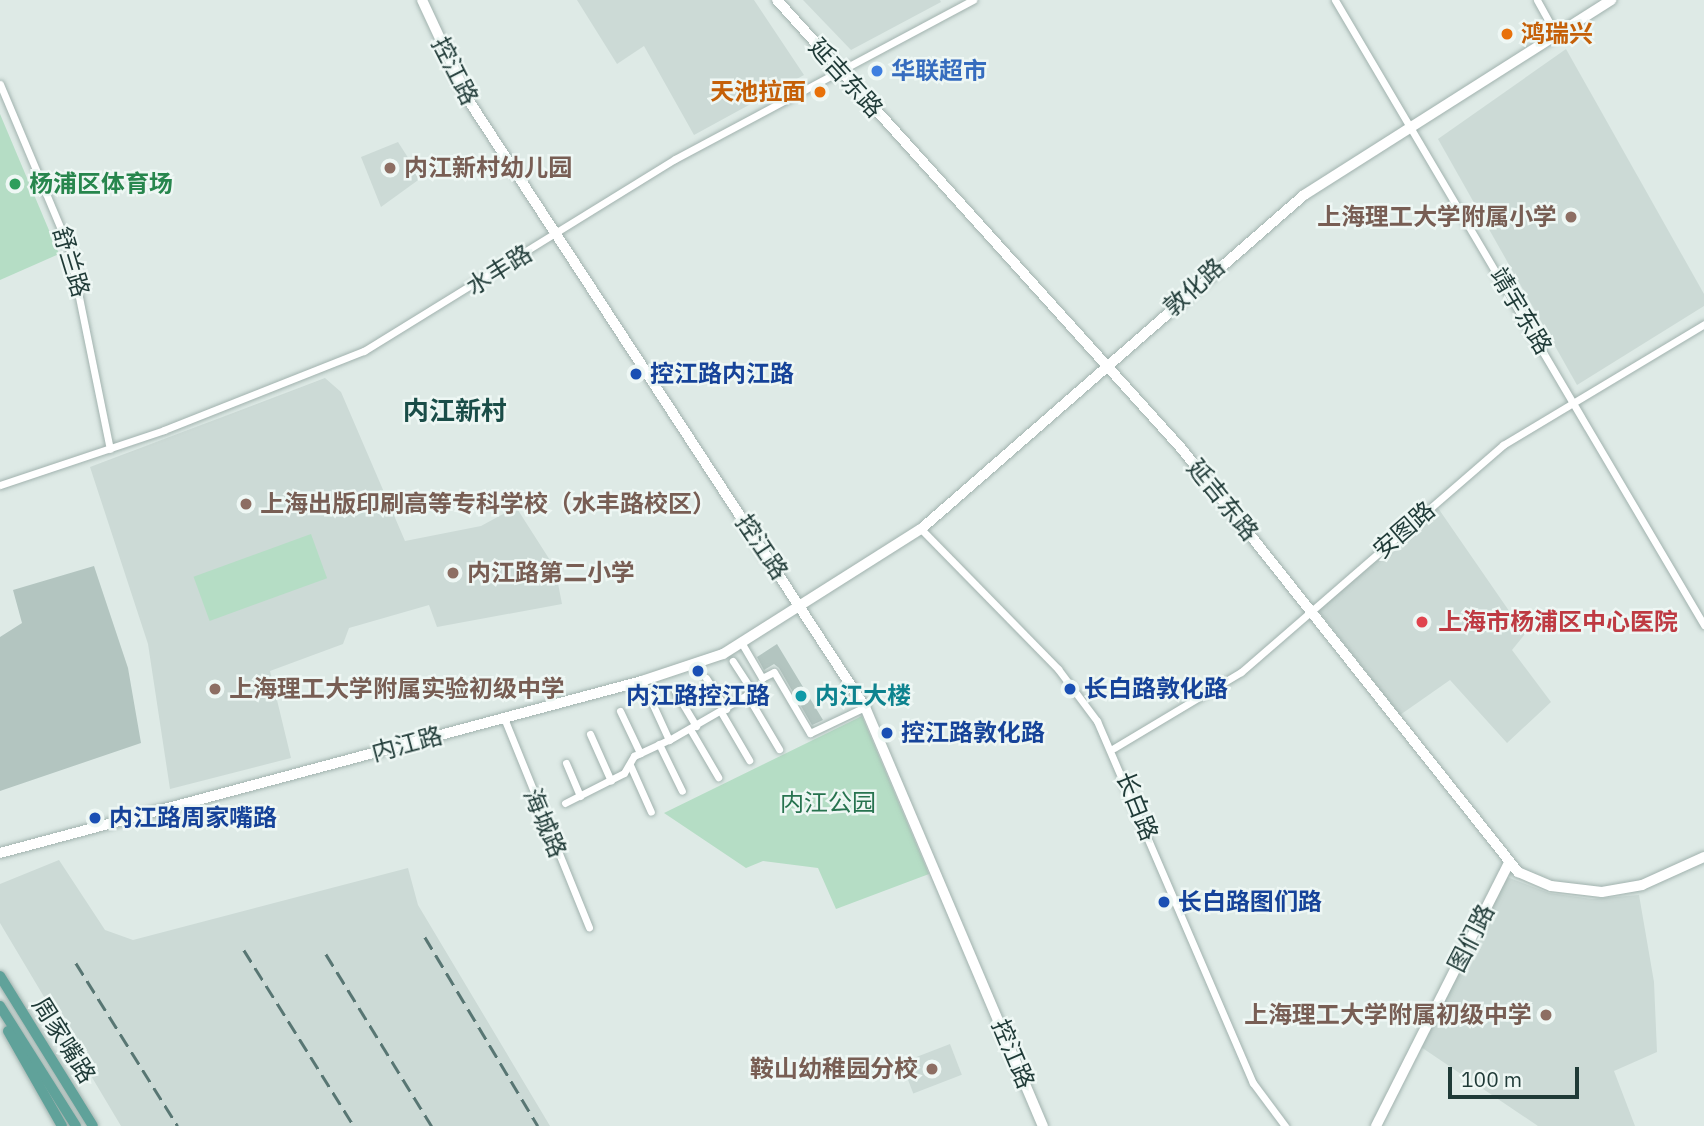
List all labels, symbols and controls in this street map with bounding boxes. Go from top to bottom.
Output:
place label: 鸿瑞兴 [1521,20,1593,48]
marker: 鸿瑞兴 [1499,26,1515,42]
street label: 控江路 [426,32,484,110]
street label: 延吉东路 [803,33,889,123]
place label: 华联超市 [891,57,987,85]
marker: 华联超市 [869,63,885,79]
place label: 天池拉面 [710,78,806,106]
marker: 天池拉面 [812,84,828,100]
place label: 内江新村幼儿园 [404,154,572,182]
marker: 内江新村幼儿园 [382,160,398,176]
place label: 杨浦区体育场 [29,170,173,198]
marker: 杨浦区体育场 [7,176,23,192]
place label: 上海理工大学附属小学 [1317,203,1557,231]
marker: 上海理工大学附属小学 [1563,209,1579,225]
street label: 舒兰路 [47,223,95,301]
street label: 水丰路 [461,239,537,301]
street label: 敦化路 [1158,252,1230,322]
street label: 靖宇东路 [1484,262,1558,360]
place label: 控江路内江路 [650,360,794,388]
marker: 控江路内江路 [628,366,644,382]
district label: 内江新村 [403,395,507,427]
street label: 延吉东路 [1182,454,1264,546]
place label: 上海出版印刷高等专科学校（水丰路校区） [260,490,716,518]
marker: 上海出版印刷高等专科学校（水丰路校区） [238,496,254,512]
street label: 安图路 [1367,496,1441,564]
street label: 控江路 [730,509,794,585]
place label: 内江路第二小学 [467,559,635,587]
marker: 内江路第二小学 [445,565,461,581]
place label: 上海市杨浦区中心医院 [1438,608,1678,636]
marker: 上海市杨浦区中心医院 [1412,612,1432,632]
marker: 内江路控江路 [690,663,706,679]
place label: 上海理工大学附属实验初级中学 [229,675,565,703]
place label: 长白路敦化路 [1084,675,1228,703]
marker: 上海理工大学附属实验初级中学 [207,681,223,697]
marker: 长白路敦化路 [1062,681,1078,697]
place label: 内江路控江路 [626,682,770,710]
place label: 内江大楼 [815,682,911,710]
marker: 内江大楼 [793,688,809,704]
place label: 控江路敦化路 [901,719,1045,747]
street label: 内江路 [368,721,446,767]
marker: 控江路敦化路 [879,725,895,741]
street label: 长白路 [1110,767,1164,845]
street label: 海城路 [518,784,572,862]
park label: 内江公园 [780,789,876,817]
place label: 内江路周家嘴路 [109,804,277,832]
marker: 内江路周家嘴路 [87,810,103,826]
place label: 长白路图们路 [1178,888,1322,916]
marker: 长白路图们路 [1156,894,1172,910]
street label: 图们路 [1442,899,1500,977]
street label: 周家嘴路 [26,992,102,1088]
place label: 上海理工大学附属初级中学 [1244,1001,1532,1029]
marker: 上海理工大学附属初级中学 [1538,1007,1554,1023]
street label: 控江路 [986,1015,1040,1093]
scale bar [1452,1052,1583,1096]
place label: 鞍山幼稚园分校 [750,1055,918,1083]
marker: 鞍山幼稚园分校 [924,1061,940,1077]
text: 100 m [1461,1065,1522,1093]

